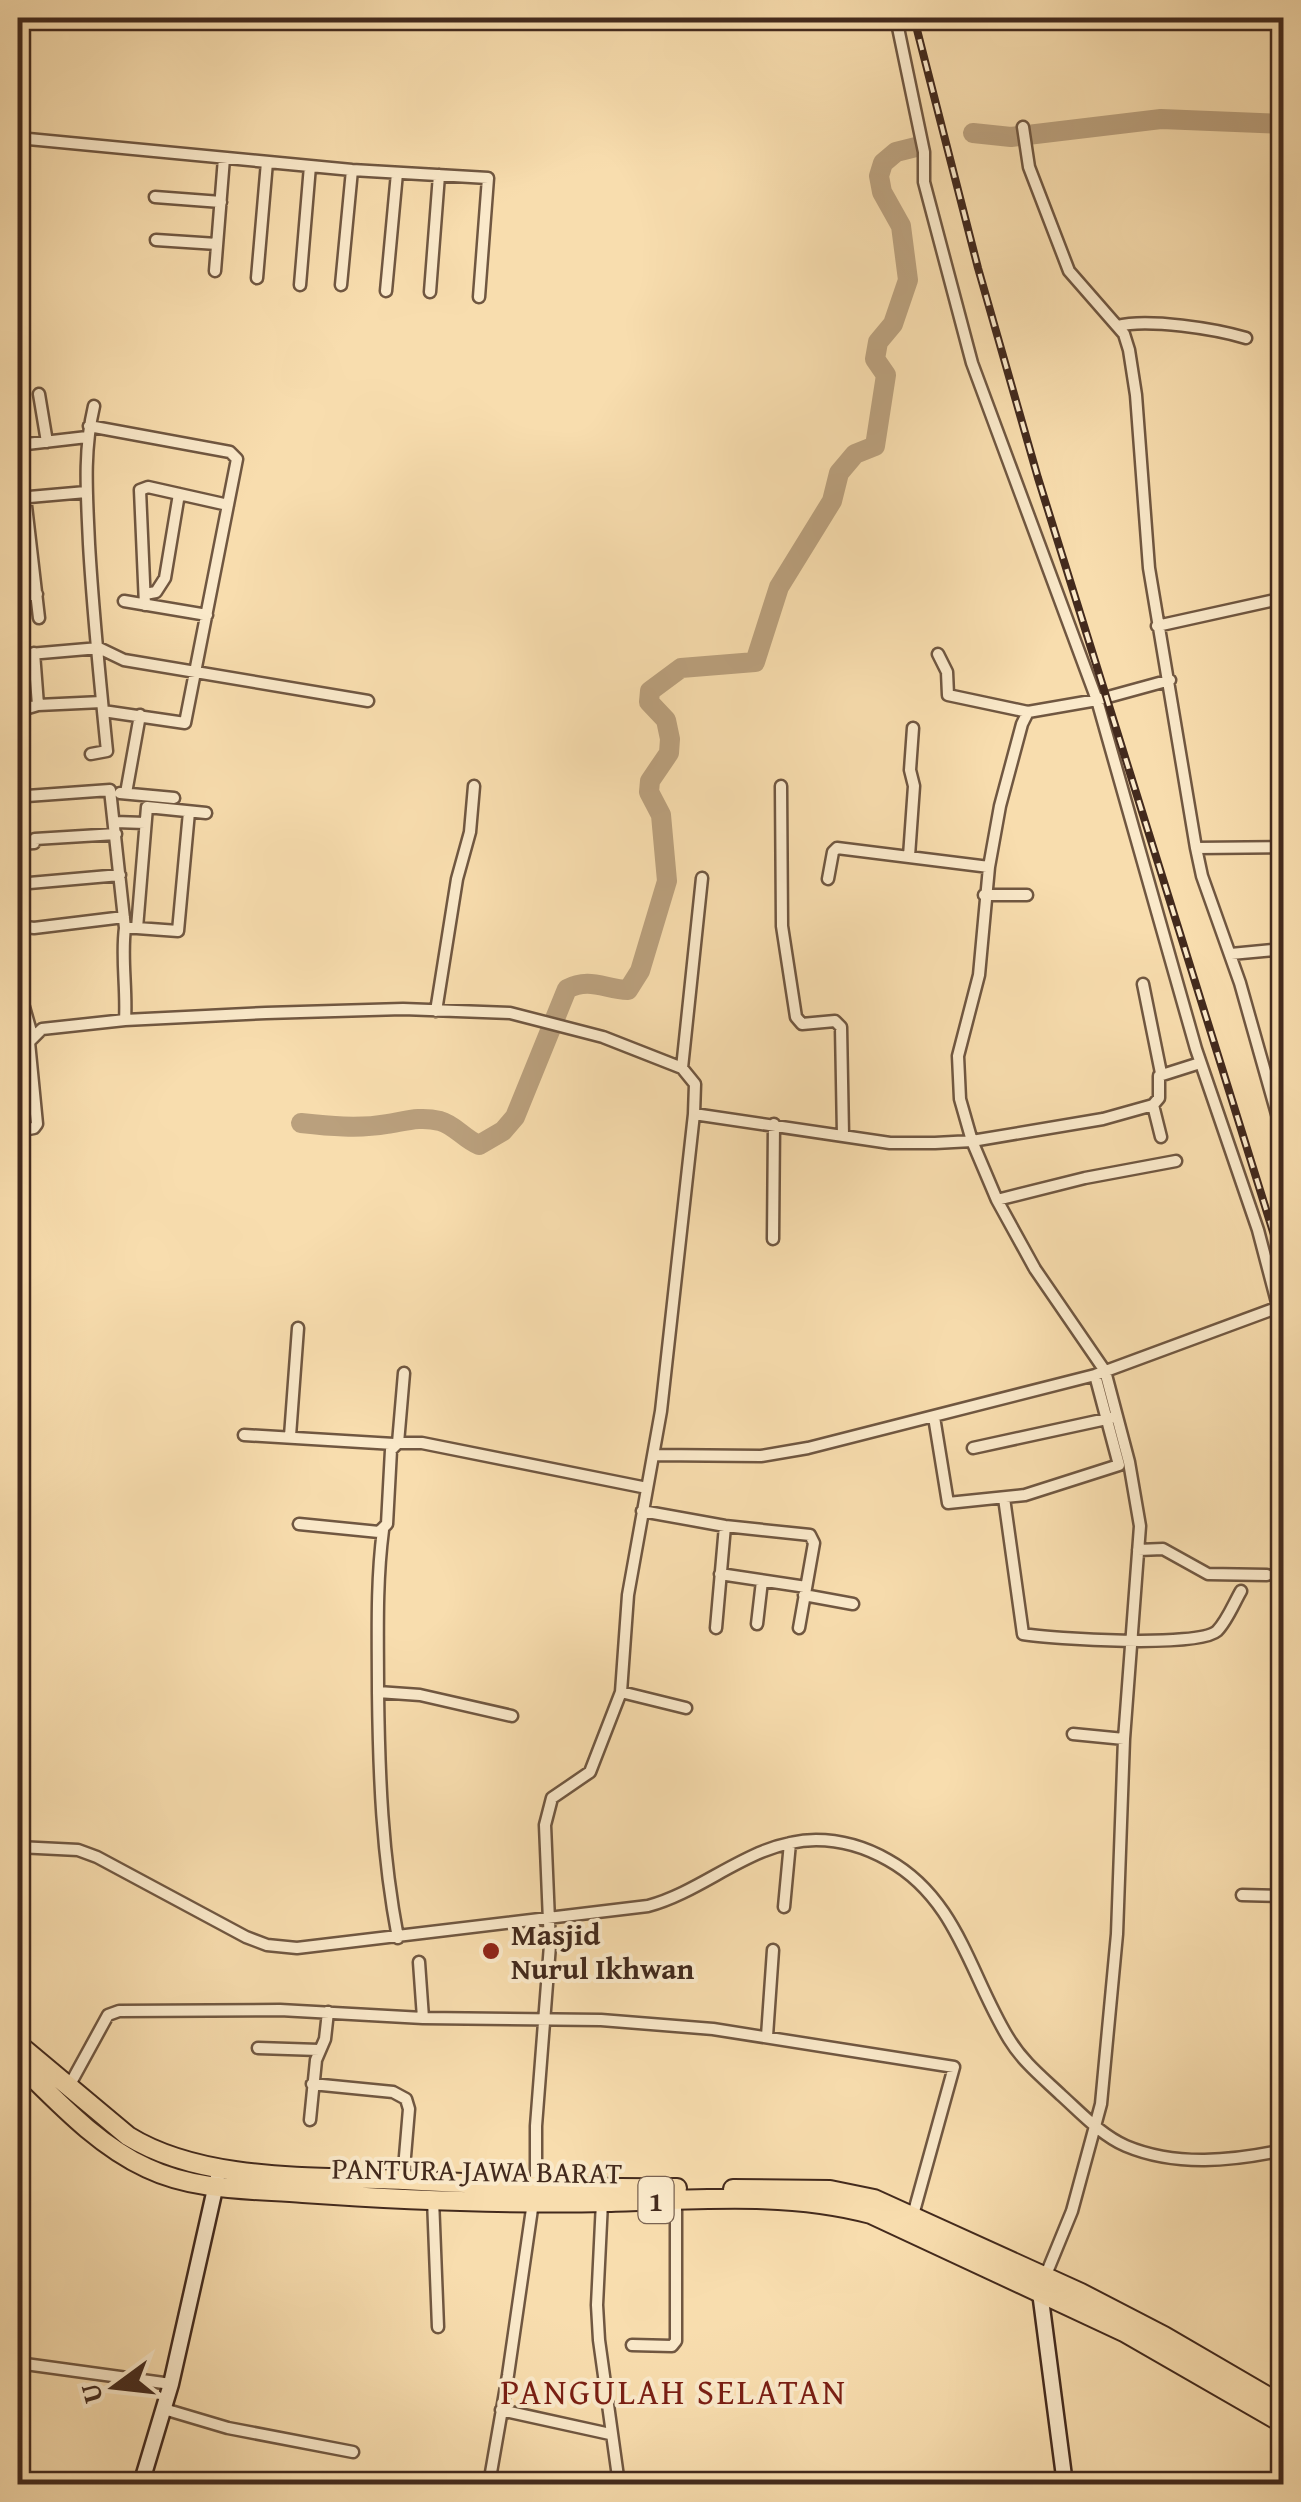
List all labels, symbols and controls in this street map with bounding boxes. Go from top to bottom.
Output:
place label: Masjid Nurul Ikhwan [511,1912,695,1990]
marker: Masjid Nurul Ikhwan [480,1940,502,1962]
street label: PANTURA JAWA BARAT [331,2145,623,2195]
road number: 1 [638,2177,674,2223]
north arrow [65,2337,165,2437]
district label: PANGULAH SELATAN [501,2366,847,2417]
text: U [68,2379,113,2408]

